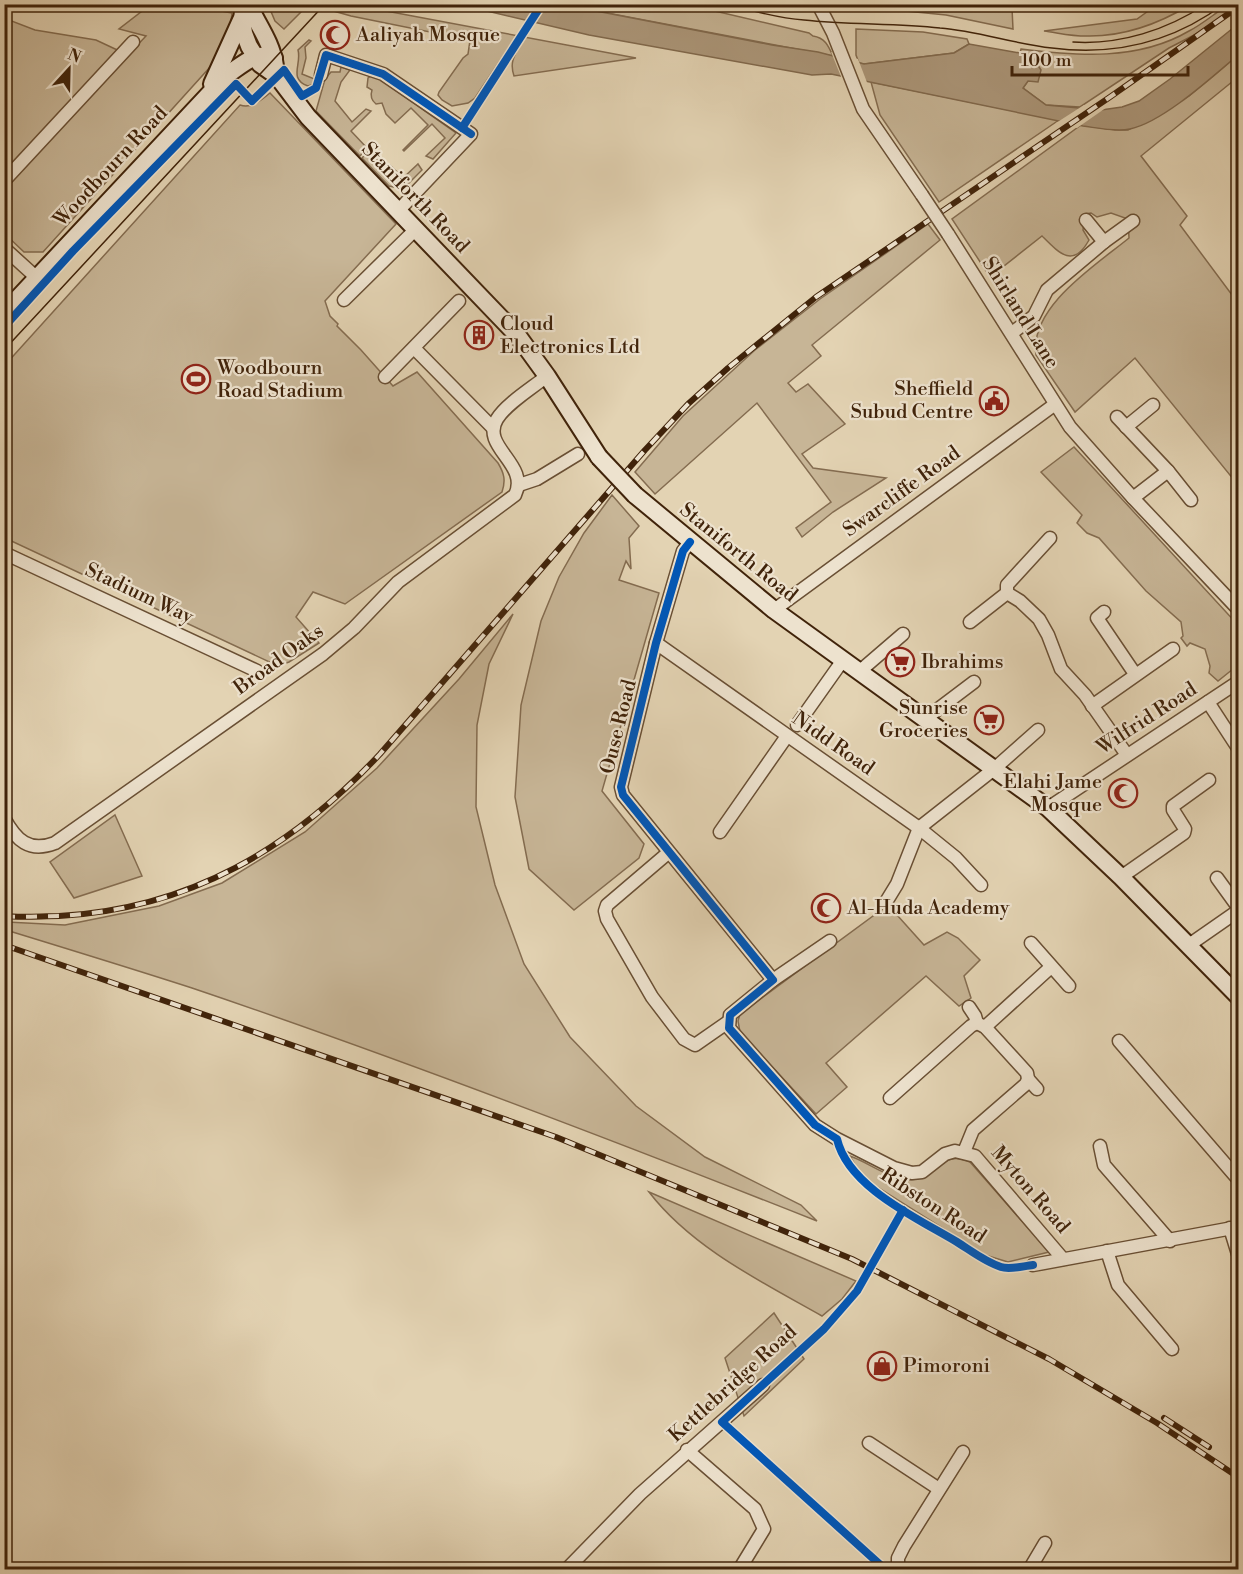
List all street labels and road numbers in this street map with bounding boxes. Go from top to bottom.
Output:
street label: Woodbourn Road [48,101,174,233]
street label: Staniforth Road [356,137,475,259]
street label: Shirland Lane [976,252,1064,374]
street label: Swarcliffe Road [838,441,966,543]
street label: Staniforth Road [674,498,803,609]
street label: Stadium Way [81,558,197,630]
street label: Broad Oaks [228,619,329,702]
street label: Ouse Road [595,677,643,777]
street label: Wilfrid Road [1091,677,1202,761]
street label: Nidd Road [787,707,879,782]
street label: Myton Road [985,1141,1075,1239]
street label: Ribston Road [875,1162,991,1250]
street label: Kettlebridge Road [664,1319,803,1448]

